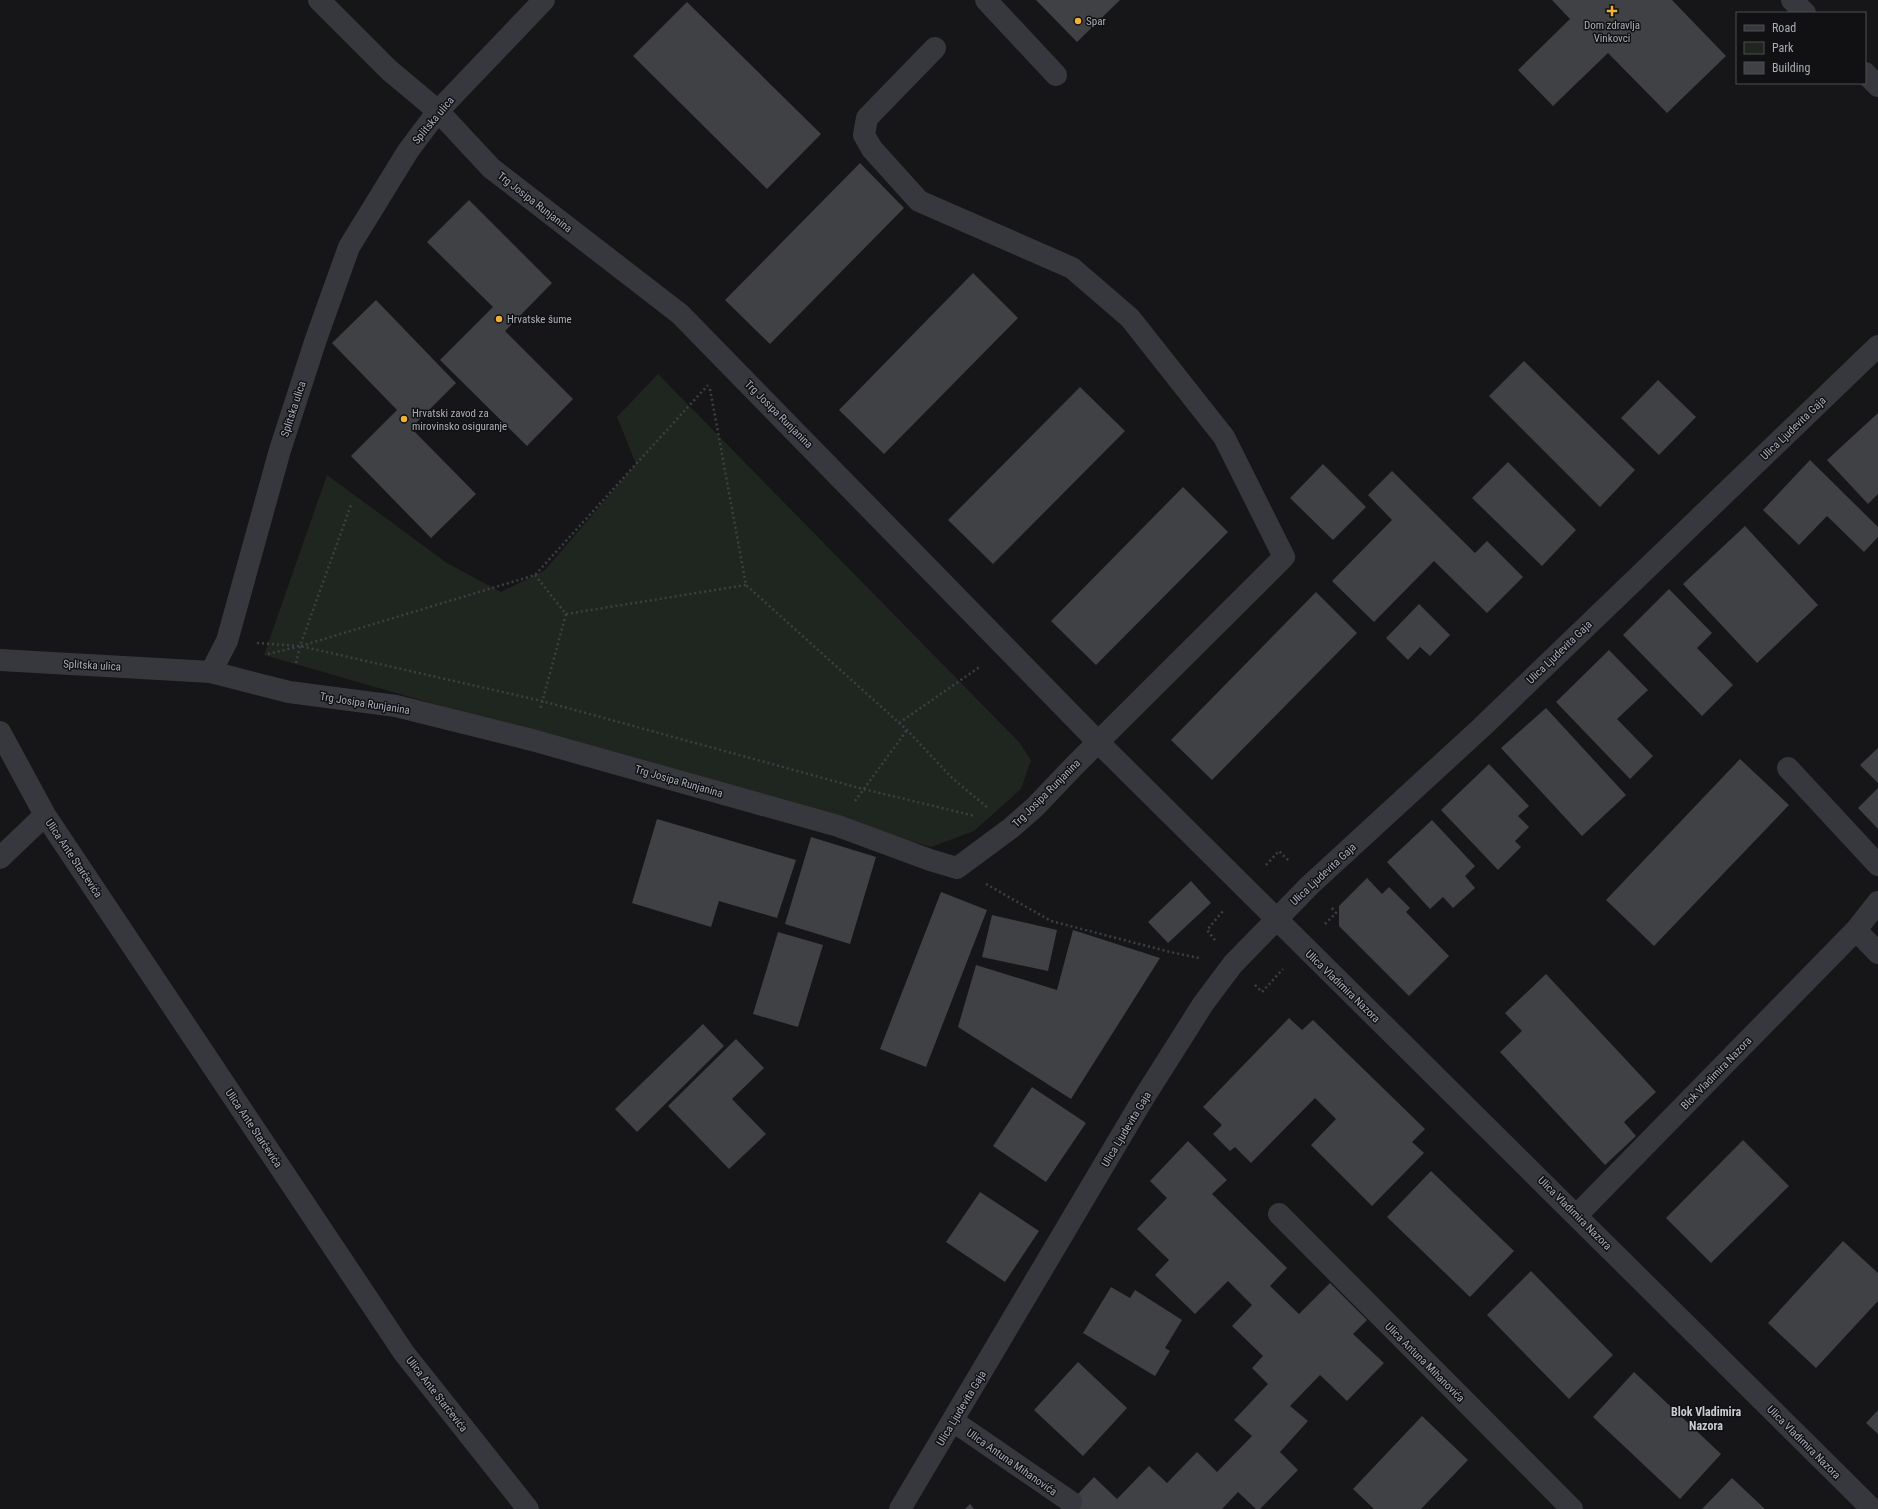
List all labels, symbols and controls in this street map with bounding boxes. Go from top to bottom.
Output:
marker: Dom zdravlja Vinkovci [1606,5,1618,17]
legend [1736,12,1866,84]
place label: Spar [1086,15,1106,28]
marker: Spar [1073,16,1083,26]
place label: Dom zdravlja Vinkovci [1584,19,1640,45]
text: Road [1772,21,1796,35]
text: Park [1772,41,1794,55]
text: Building [1772,61,1810,75]
street label: Splitska ulica [410,94,457,147]
street label: Trg Josipa Runjanina [495,169,574,235]
place label: Hrvatske šume [507,313,572,326]
marker: Hrvatske šume [494,314,504,324]
street label: Trg Josipa Runjanina [742,378,815,451]
street label: Splitska ulica [278,380,309,439]
street label: Ulica Ljudevita Gaja [1758,394,1829,463]
place label: Hrvatski zavod za mirovinsko osiguranje [412,407,507,433]
marker: Hrvatski zavod za mirovinsko osiguranje [399,414,409,424]
street label: Ulica Ljudevita Gaja [1524,618,1595,687]
street label: Splitska ulica [63,657,121,674]
street label: Trg Josipa Runjanina [319,690,411,717]
street label: Trg Josipa Runjanina [1010,757,1083,830]
street label: Trg Josipa Runjanina [633,763,724,800]
street label: Ulica Ante Starčevića [42,817,105,900]
street label: Ulica Ljudevita Gaja [1288,840,1359,908]
street label: Ulica Vladimira Nazora [1303,947,1383,1025]
street label: Blok Vladimira Nazora [1678,1034,1754,1112]
street label: Ulica Ante Starčevića [222,1087,285,1170]
street label: Ulica Ljudevita Gaja [1099,1089,1154,1169]
street label: Ulica Vladimira Nazora [1535,1174,1614,1253]
street label: Ulica Antuna Mihanovića [1382,1320,1467,1405]
street label: Ulica Ante Starčevića [403,1354,470,1435]
street label: Ulica Ljudevita Gaja [934,1368,989,1448]
street label: Ulica Vladimira Nazora [1764,1403,1843,1482]
district label: Blok Vladimira Nazora [1671,1405,1741,1433]
street label: Ulica Antuna Mihanovića [964,1426,1059,1498]

